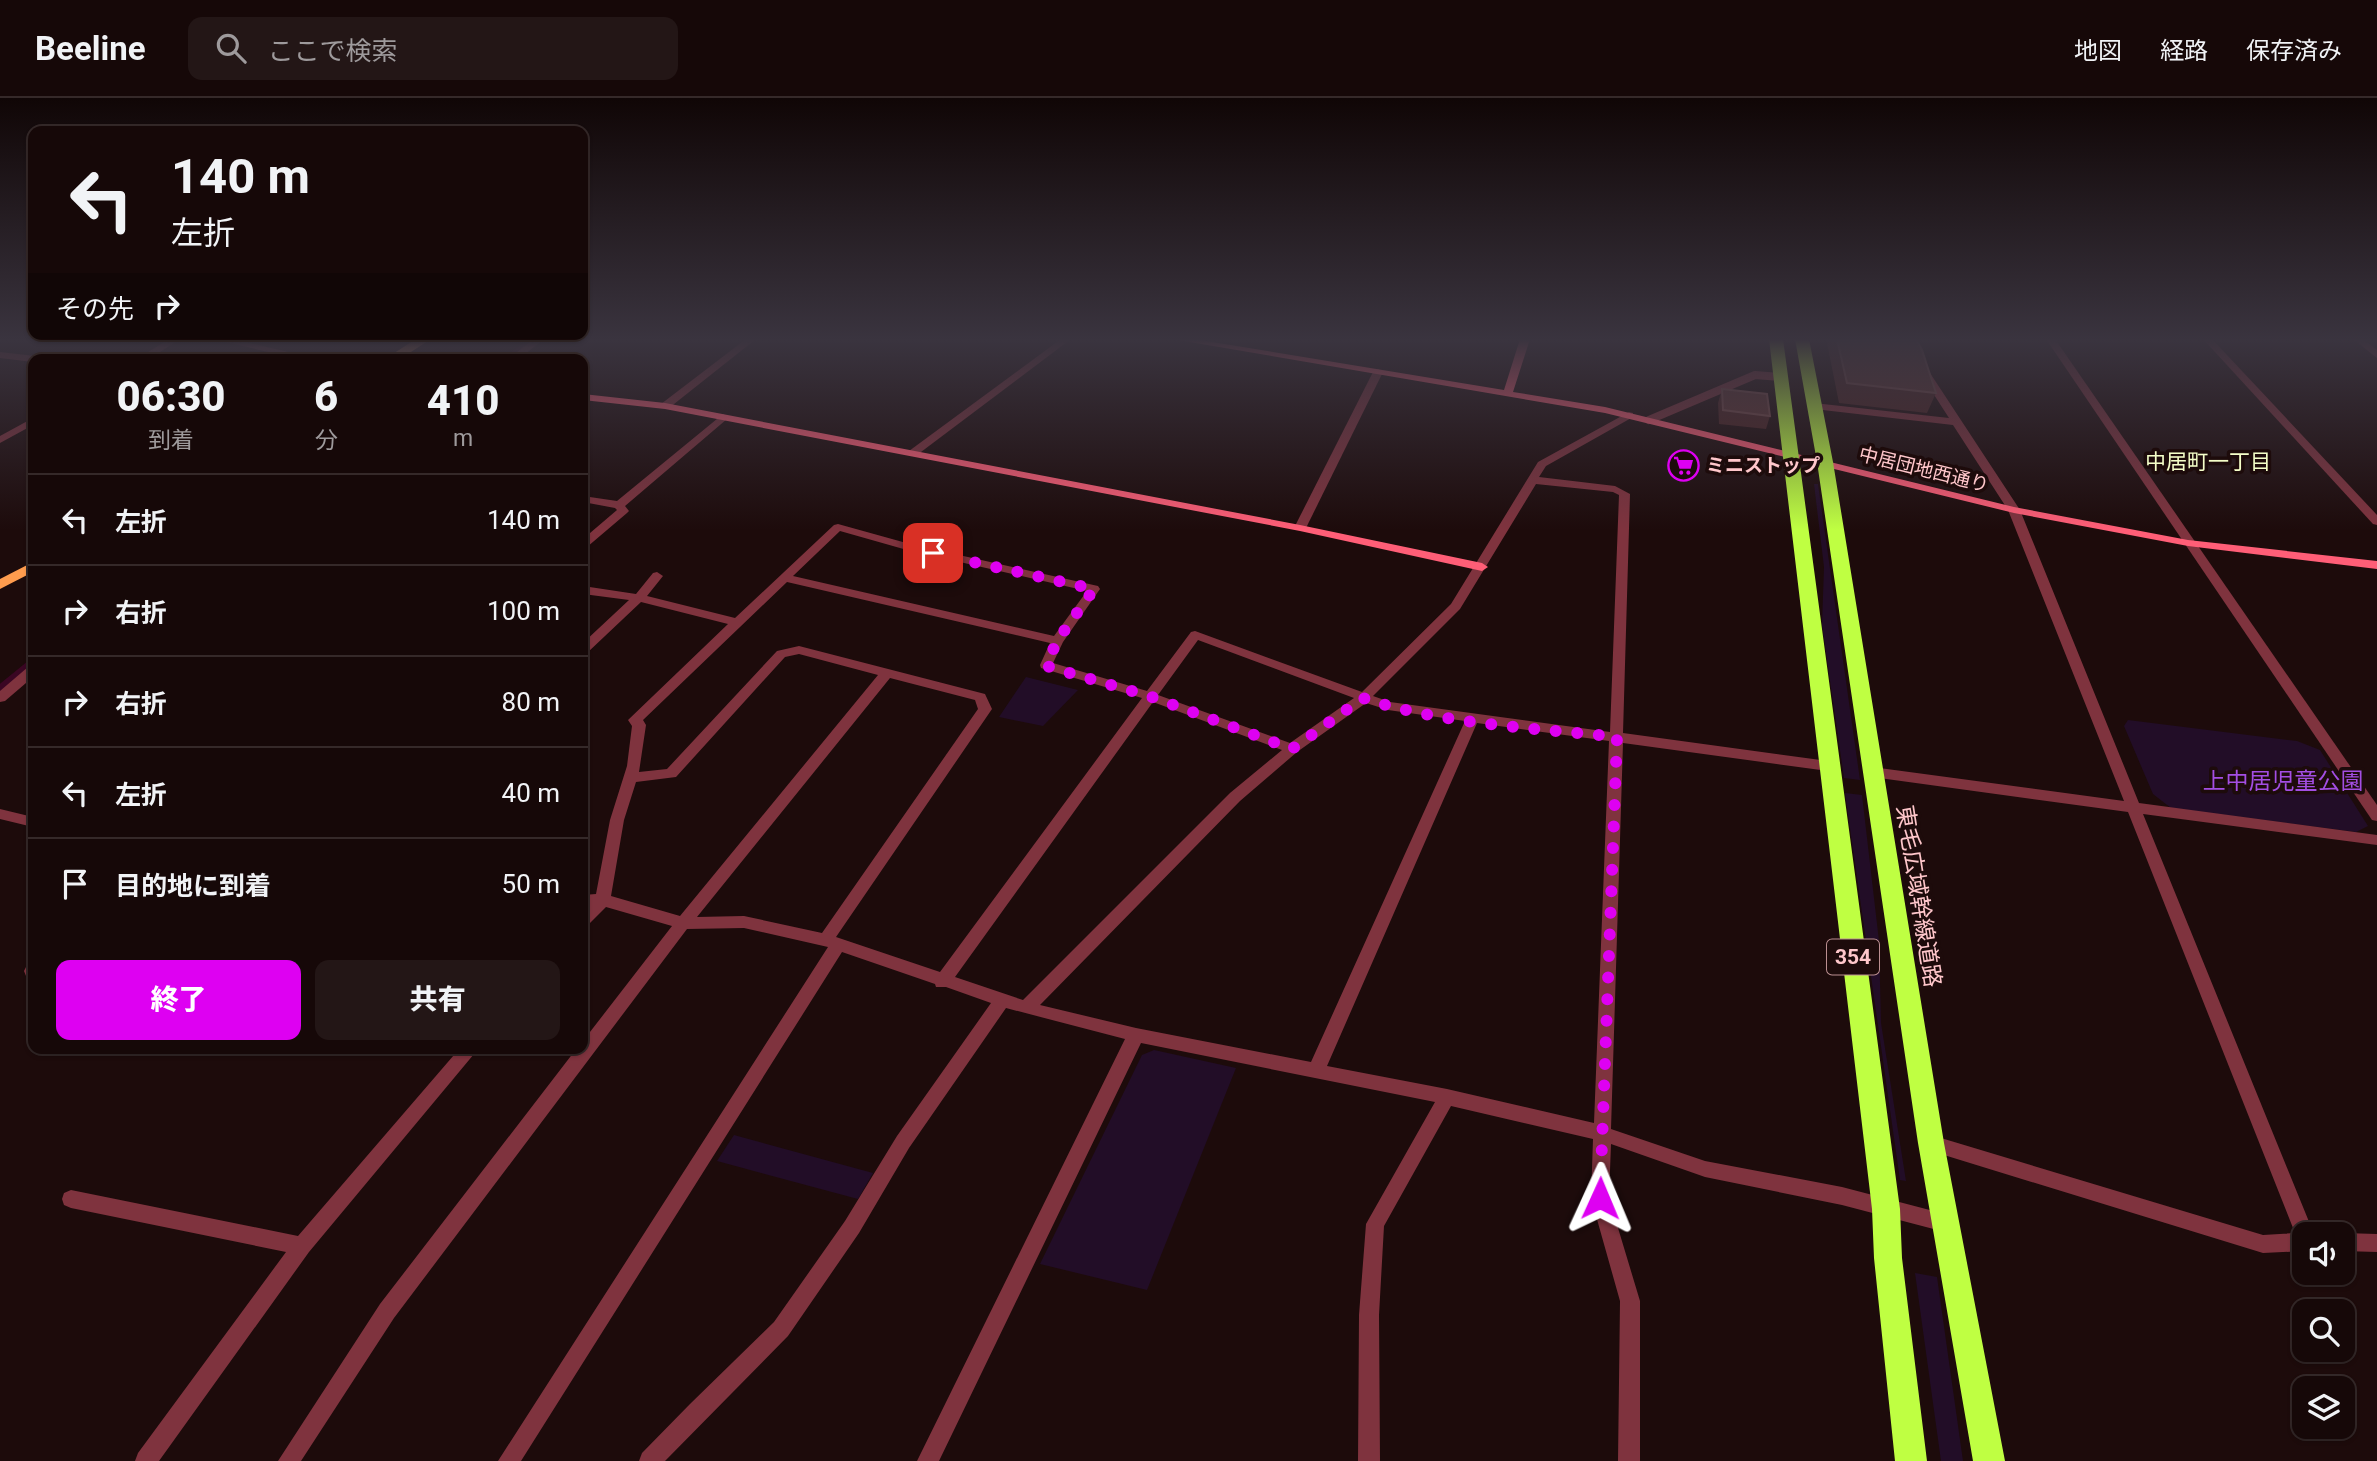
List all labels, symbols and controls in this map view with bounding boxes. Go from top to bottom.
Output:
search box [188,17,678,80]
text: Beeline [35,29,146,68]
icon: search [212,29,250,67]
text: ここで検索 [268,36,398,66]
text: 地図 [2074,37,2122,65]
text: 経路 [2160,37,2208,65]
text: 保存済み [2246,37,2342,65]
text: 140 m [171,148,310,205]
icon: left [56,154,147,245]
text: 左折 [171,214,235,252]
icon: right [148,287,186,325]
text: その先 [56,294,134,324]
text: 06:30 [116,372,226,421]
text: 6 [314,372,338,421]
text: 410 [427,376,499,425]
text: m [453,425,473,452]
text: 到着 [148,427,194,454]
text: 分 [315,427,338,454]
street label: 中居団地西通り [1857,442,1991,497]
supermarket icon: ミニストップ [1666,448,1700,482]
district label: 中居町一丁目 [2145,450,2271,474]
place label: ミニストップ [1706,454,1820,477]
icon: left [56,501,94,539]
text: 140 m [487,505,560,535]
text: 左折 [115,507,167,537]
pin [903,523,963,583]
icon: arrive [914,534,952,572]
icon: right [56,592,94,630]
text: 100 m [487,596,560,626]
text: 右折 [115,598,167,628]
icon: right [56,683,94,721]
text: 80 m [502,687,560,717]
text: 右折 [115,689,167,719]
park label: 上中居児童公園 [2203,768,2364,795]
icon: left [56,774,94,812]
text: 40 m [502,778,560,808]
text: 左折 [115,780,167,810]
street label: 東毛広域幹線道路 [1891,803,1946,989]
icon: arrive [56,865,94,903]
text: 50 m [502,869,560,899]
text: 目的地に到着 [115,871,271,901]
road number: 354 [1827,940,1879,974]
button: 終了 [56,960,301,1040]
button: 共有 [315,960,560,1040]
position arrow [1563,1161,1637,1235]
map controls [2292,1222,2355,1439]
button: sound [2292,1222,2355,1285]
button: search [2292,1299,2355,1362]
button: layers [2292,1376,2355,1439]

